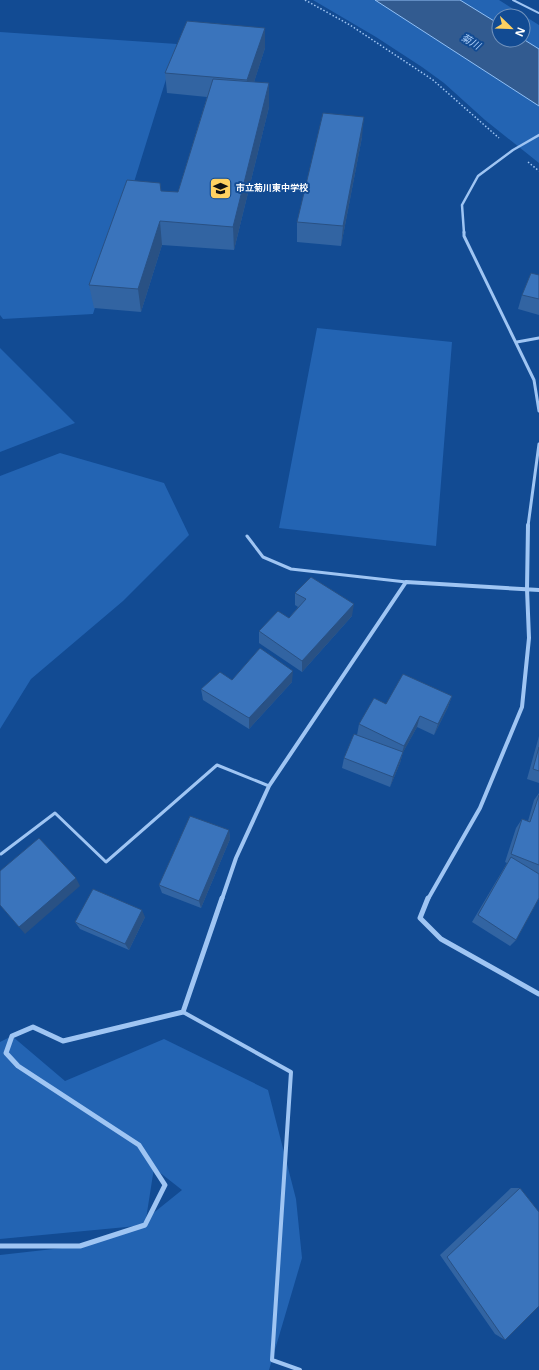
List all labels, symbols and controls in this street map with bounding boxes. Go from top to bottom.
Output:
north arrow [491,8,531,48]
text: N [512,25,529,39]
water label: 菊川 [459,30,484,53]
school or university icon: 市立菊川東中学校 [208,175,234,201]
place label: 市立菊川東中学校 [236,181,309,194]

